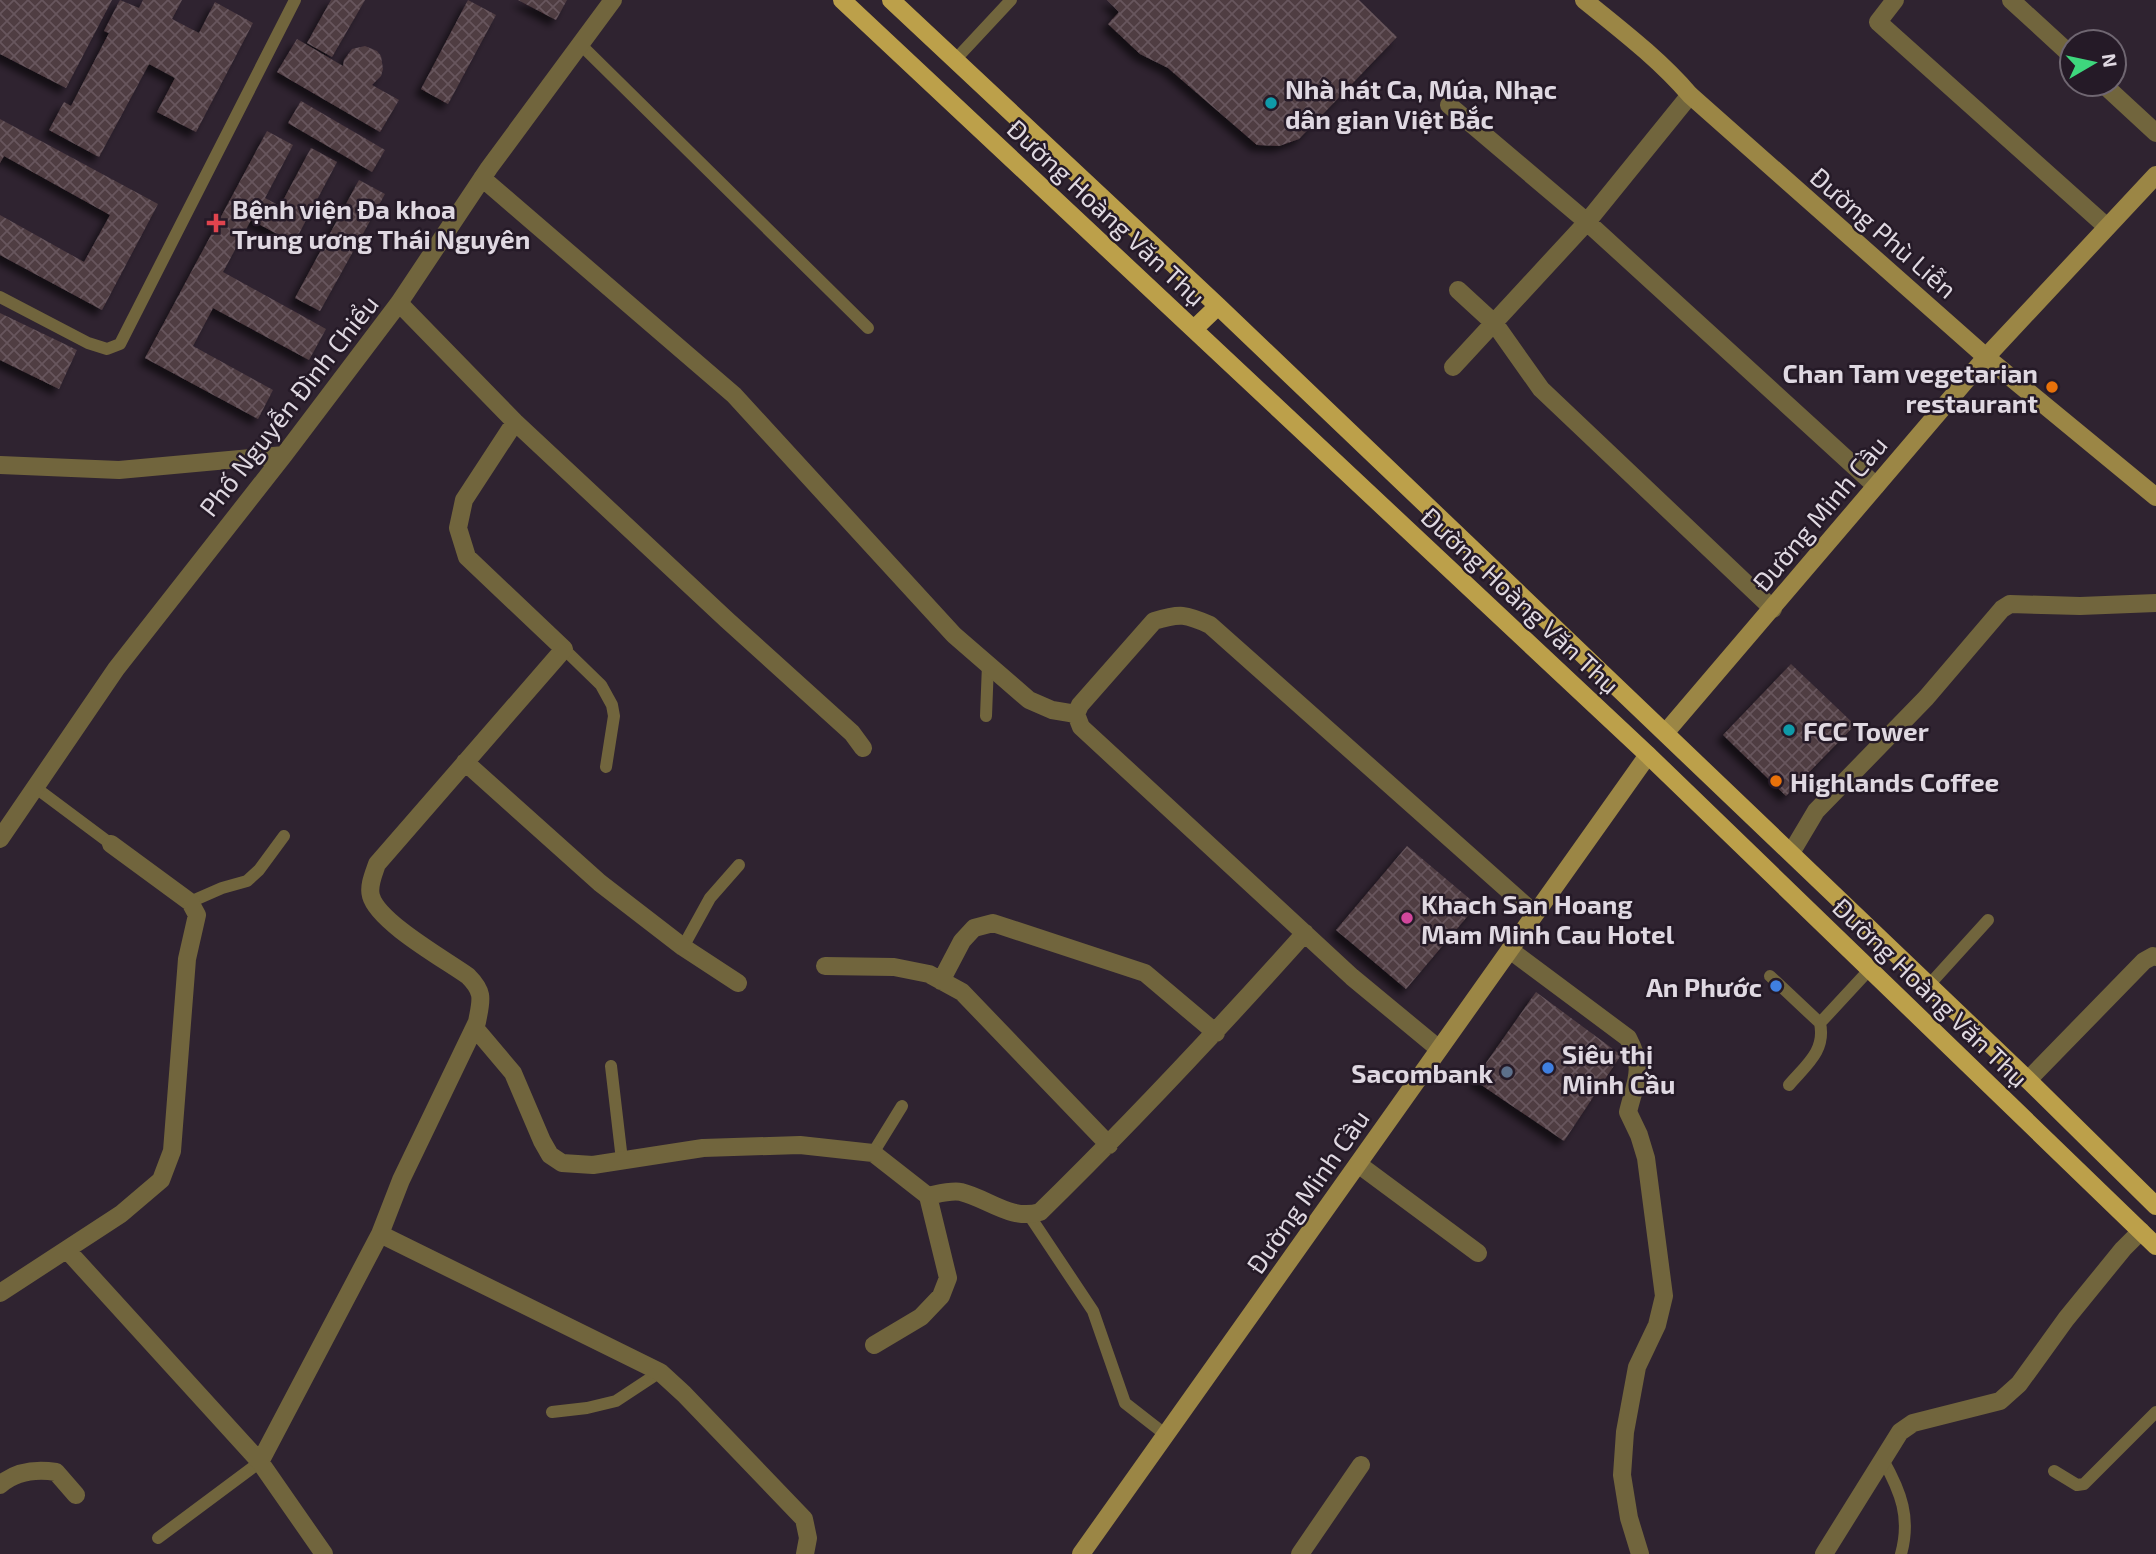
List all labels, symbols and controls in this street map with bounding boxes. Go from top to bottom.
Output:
north arrow [2058,28,2128,98]
text: N [2098,52,2123,69]
place label: Nhà hát Ca, Múa, Nhạc dân gian Việt Bắc [1285,73,1557,134]
marker: Nhà hát Ca, Múa, Nhạc dân gian Việt Bắc [1263,95,1279,111]
street label: Đường Hoàng Văn Thụ [1002,112,1212,312]
street label: Đường Phù Liễn [1805,160,1963,304]
place label: Bệnh viện Đa khoa Trung ương Thái Nguyên [232,193,530,255]
marker: Bệnh viện Đa khoa Trung ương Thái Nguyên [206,213,226,233]
street label: Phố Nguyễn Đình Chiểu [192,288,384,522]
place label: Chan Tam vegetarian restaurant [1782,357,2038,418]
marker: Chan Tam vegetarian restaurant [2044,379,2060,395]
street label: Đường Minh Cầu [1745,429,1893,597]
street label: Đường Hoàng Văn Thụ [1416,500,1626,700]
place label: FCC Tower [1803,715,1929,746]
marker: FCC Tower [1781,722,1797,738]
place label: Highlands Coffee [1790,766,1999,797]
marker: Highlands Coffee [1768,773,1784,789]
place label: Khach San Hoang Mam Minh Cau Hotel [1421,888,1675,949]
street label: Đường Hoàng Văn Thụ [1827,891,2035,1093]
marker: Khach San Hoang Mam Minh Cau Hotel [1399,910,1415,926]
place label: An Phước [1646,971,1762,1002]
marker: An Phước [1768,978,1784,994]
place label: Siêu thị Minh Cầu [1562,1038,1675,1099]
place label: Sacombank [1351,1057,1493,1088]
marker: Siêu thị Minh Cầu [1540,1060,1556,1076]
marker: Sacombank [1499,1064,1515,1080]
street label: Đường Minh Cầu [1239,1103,1375,1279]

